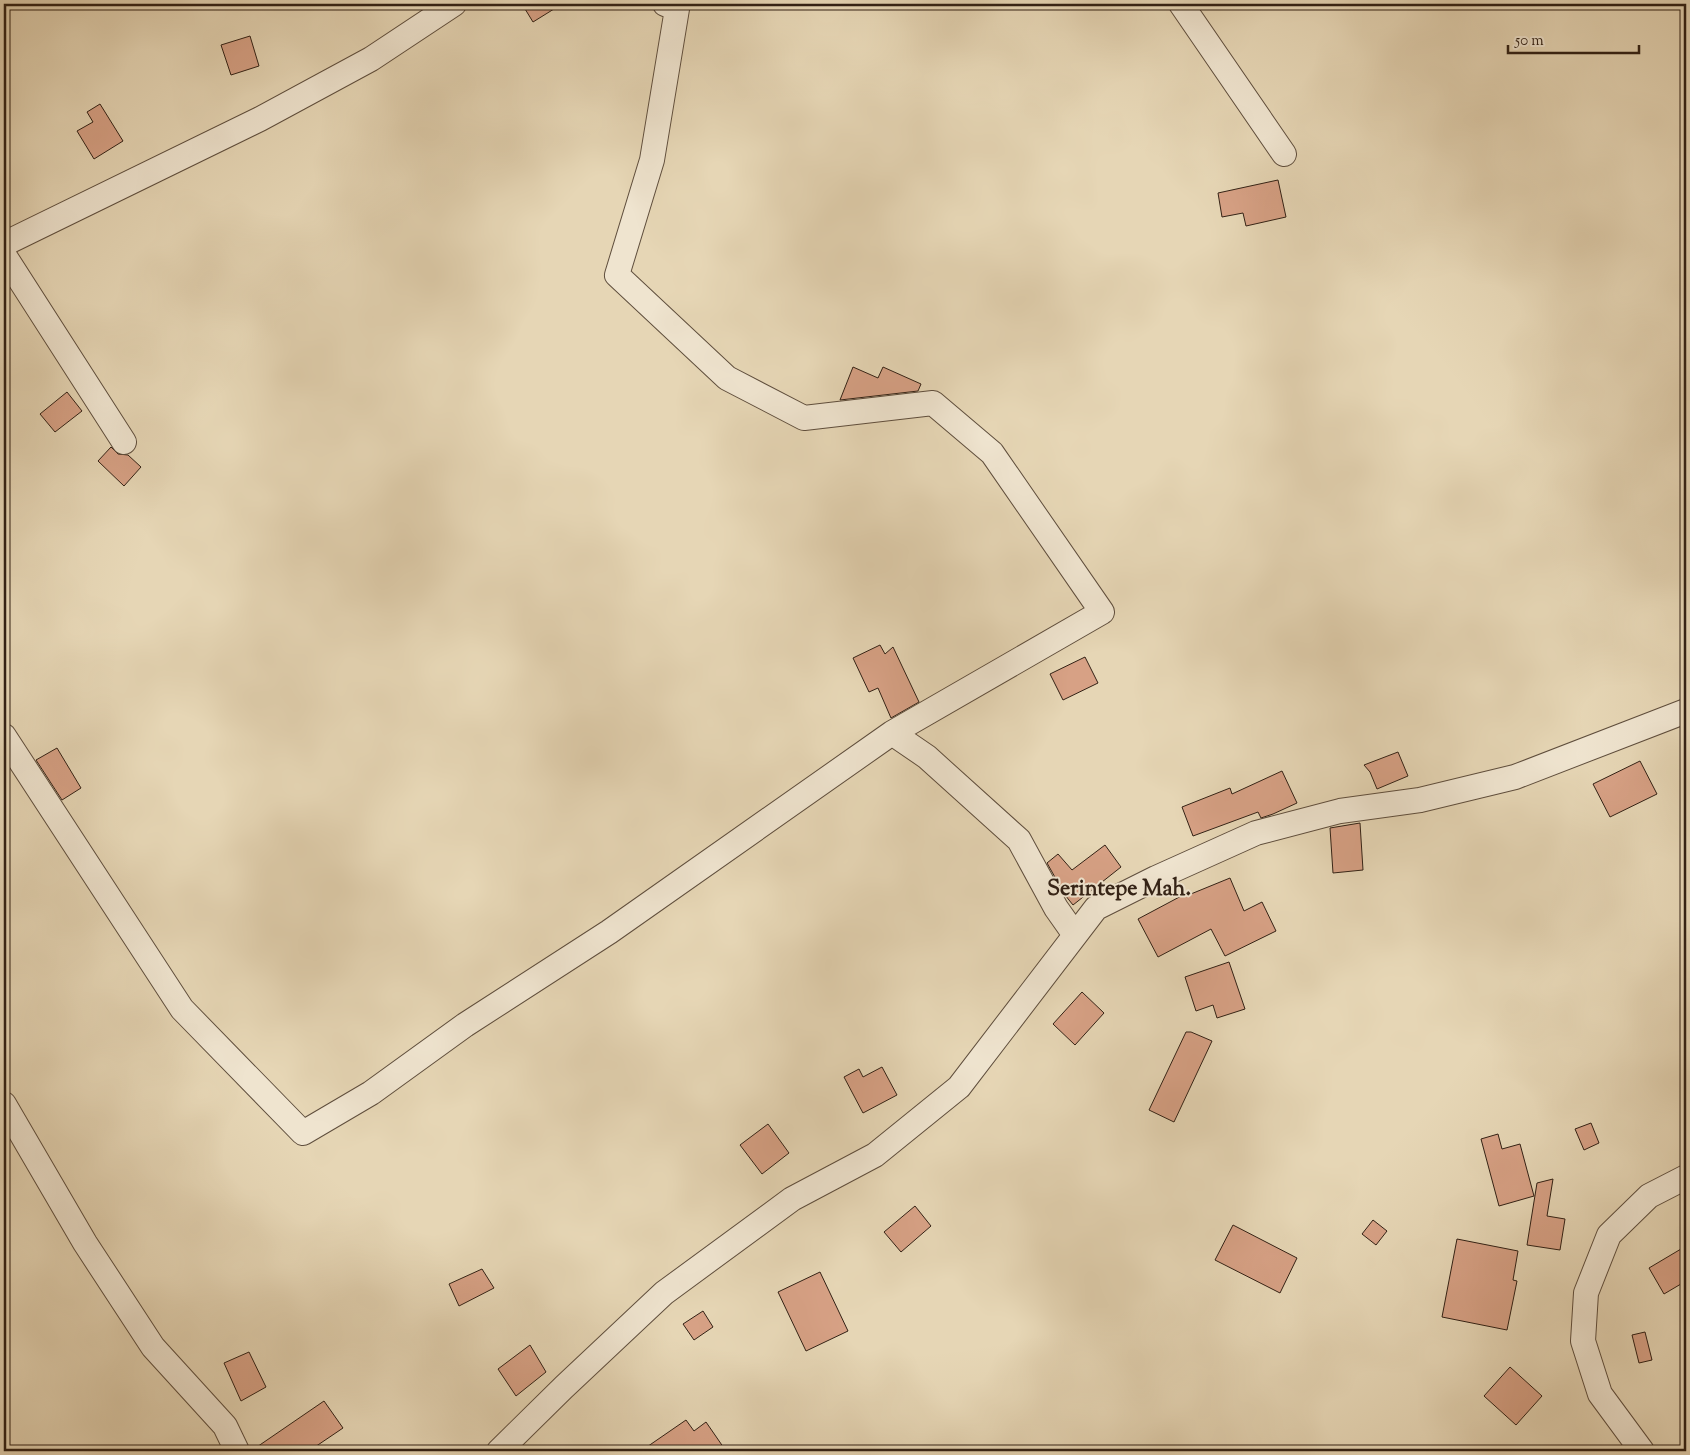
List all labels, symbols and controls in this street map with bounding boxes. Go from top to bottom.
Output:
scale bar [1508,22,1639,54]
text: 50 m [1514,31,1544,52]
district label: Serintepe Mah. [1047,874,1191,906]

